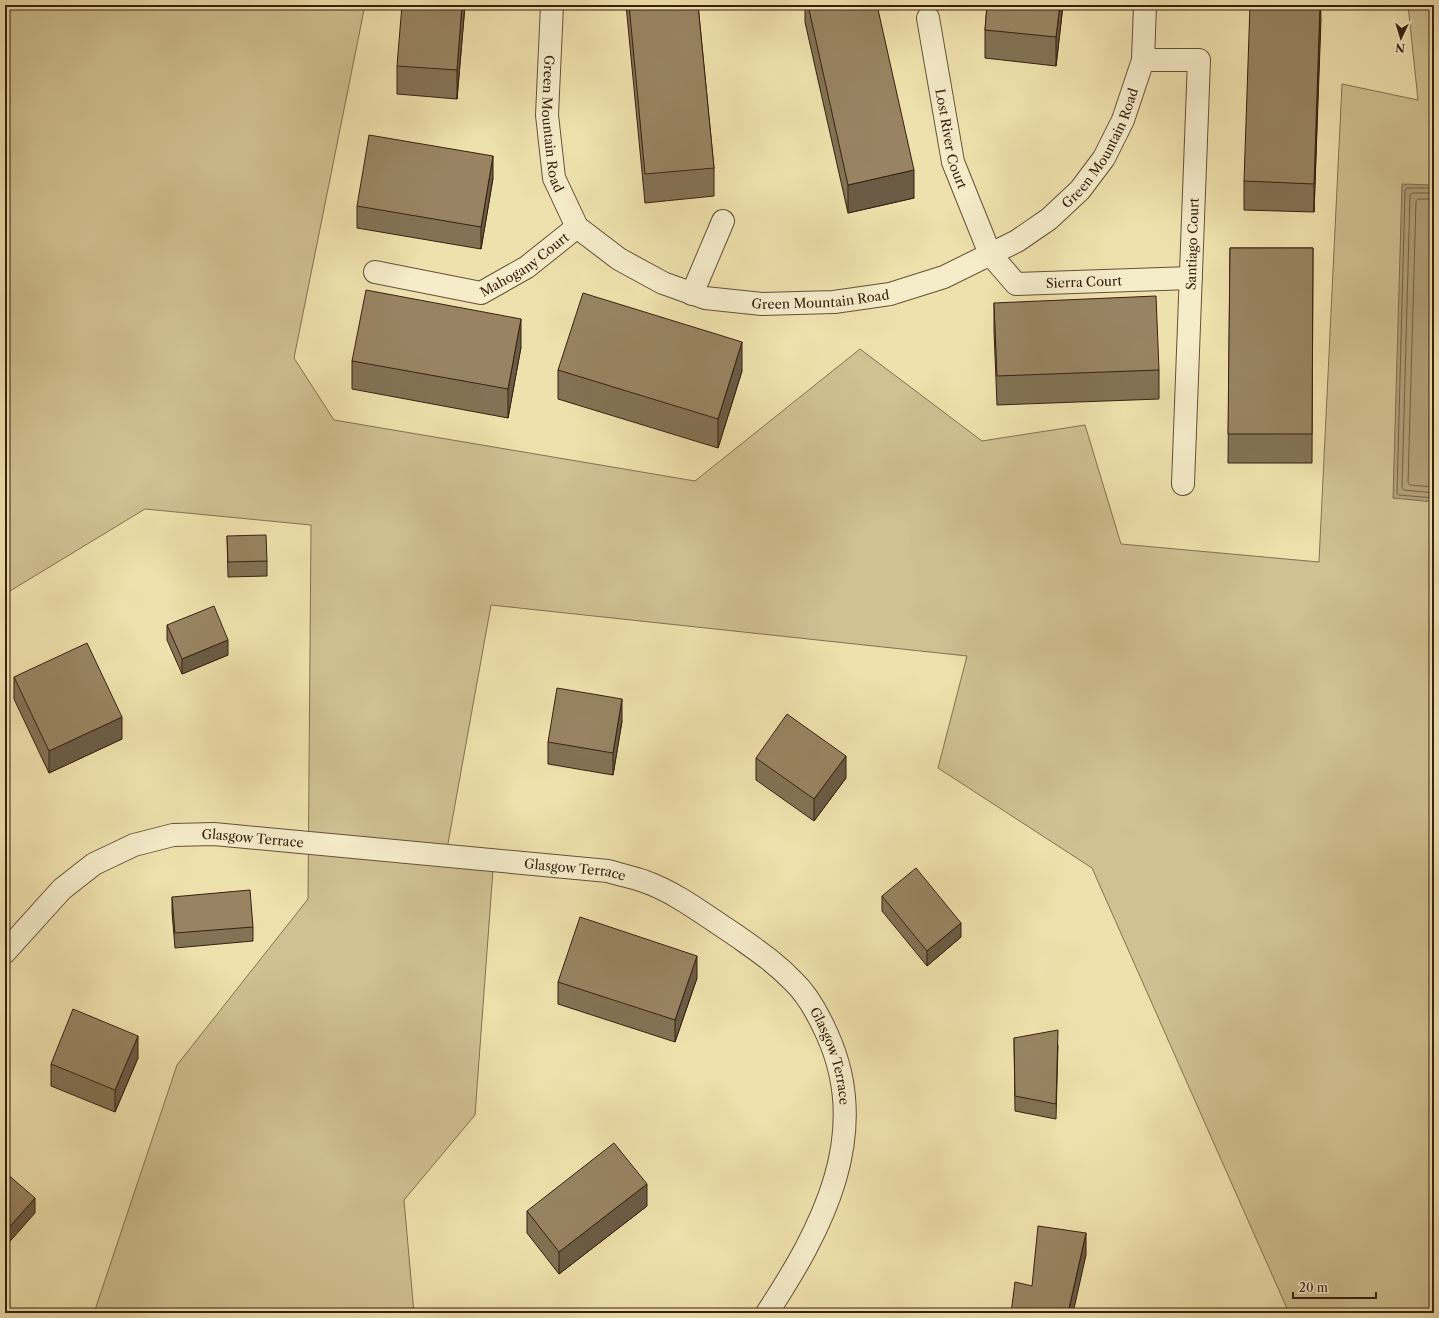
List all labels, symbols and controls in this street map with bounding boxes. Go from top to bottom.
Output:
north arrow [1381,18,1421,58]
text: N [1395,41,1406,55]
street label: Green Mountain Road [539,55,567,195]
street label: Green Mountain Road [1058,86,1141,211]
street label: Lost River Court [932,87,971,191]
street label: Santiago Court [1182,197,1202,290]
street label: Mahogany Court [477,229,572,300]
street label: Sierra Court [1046,272,1123,291]
street label: Green Mountain Road [751,286,890,312]
street label: Glasgow Terrace [201,826,304,850]
street label: Glasgow Terrace [524,855,628,884]
street label: Glasgow Terrace [807,1004,853,1105]
scale bar [1293,1274,1376,1300]
text: 20 m [1299,1280,1328,1295]

